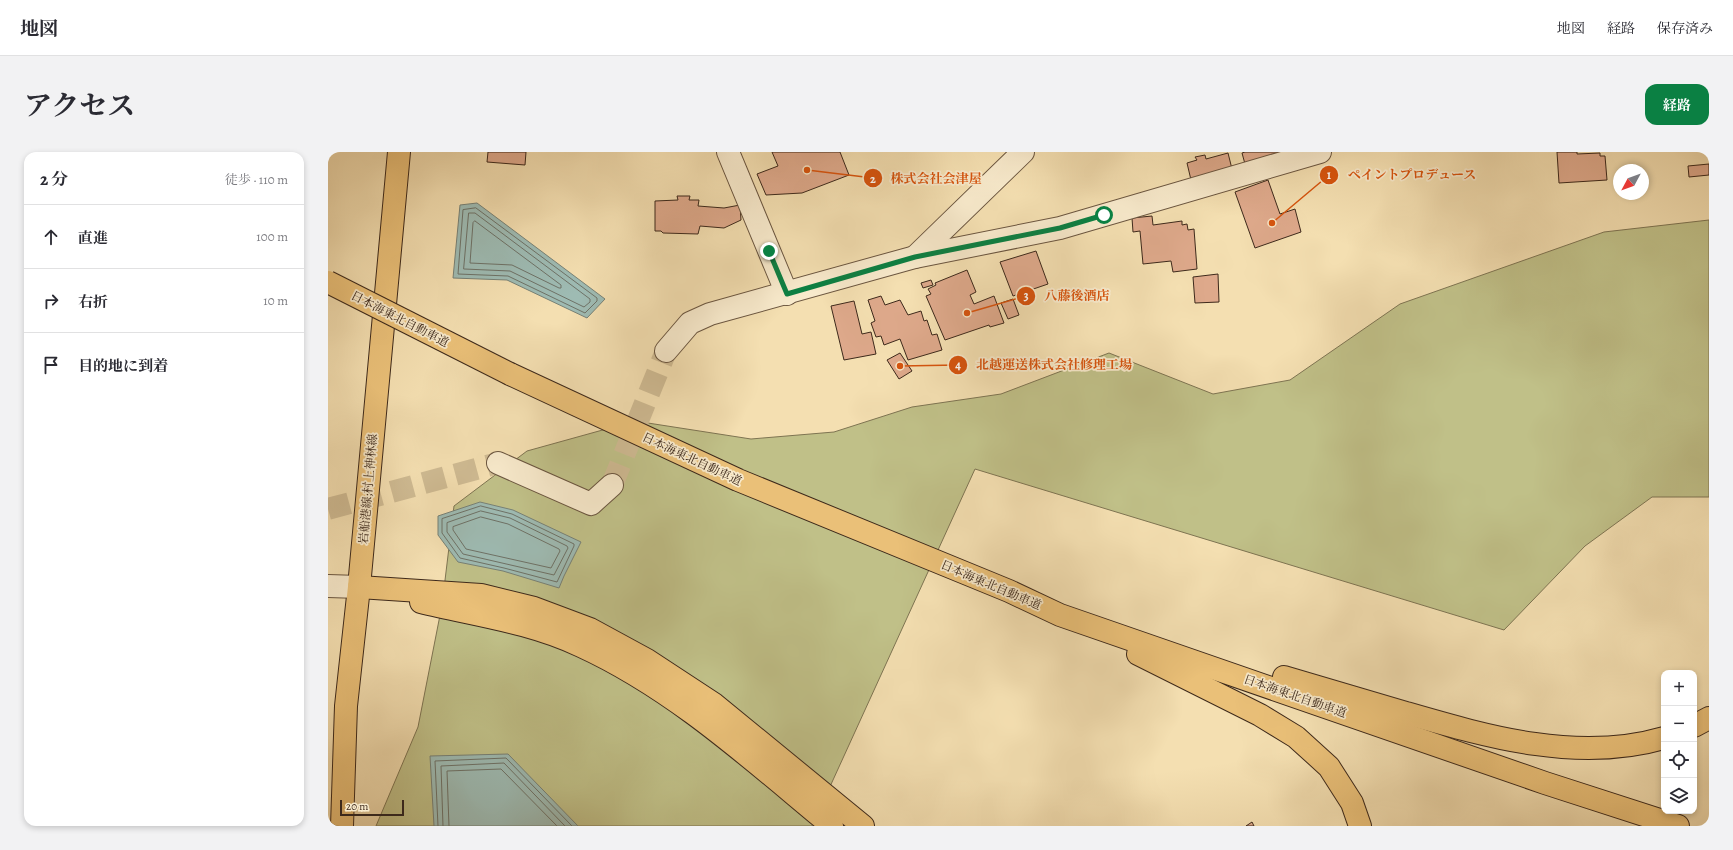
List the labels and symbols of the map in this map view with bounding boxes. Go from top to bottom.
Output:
callout: ペイントプロデュース [1319,162,1485,187]
north arrow [1613,164,1649,200]
callout: 株式会社会津屋 [863,166,990,191]
text: ペイントプロデュース [1348,166,1476,183]
text: 1 [1327,167,1332,183]
text: 株式会社会津屋 [890,170,982,187]
text: 2 [870,171,876,187]
route start [1095,206,1113,224]
route end [760,242,778,260]
callout: 八藤後酒店 [1016,283,1117,308]
street label: 日本海東北自動車道 [348,287,452,351]
text: 八藤後酒店 [1044,287,1110,304]
text: 3 [1023,288,1029,304]
callout: 北越運送株式会社修理工場 [948,352,1140,377]
text: 北越運送株式会社修理工場 [976,356,1132,373]
text: 4 [955,357,961,373]
street label: 日本海東北自動車道 [640,429,744,489]
street label: 岩船港線;村上神林線 [355,433,381,545]
street label: 日本海東北自動車道 [938,557,1044,613]
street label: 日本海東北自動車道 [1241,671,1349,721]
scale bar [340,798,404,817]

